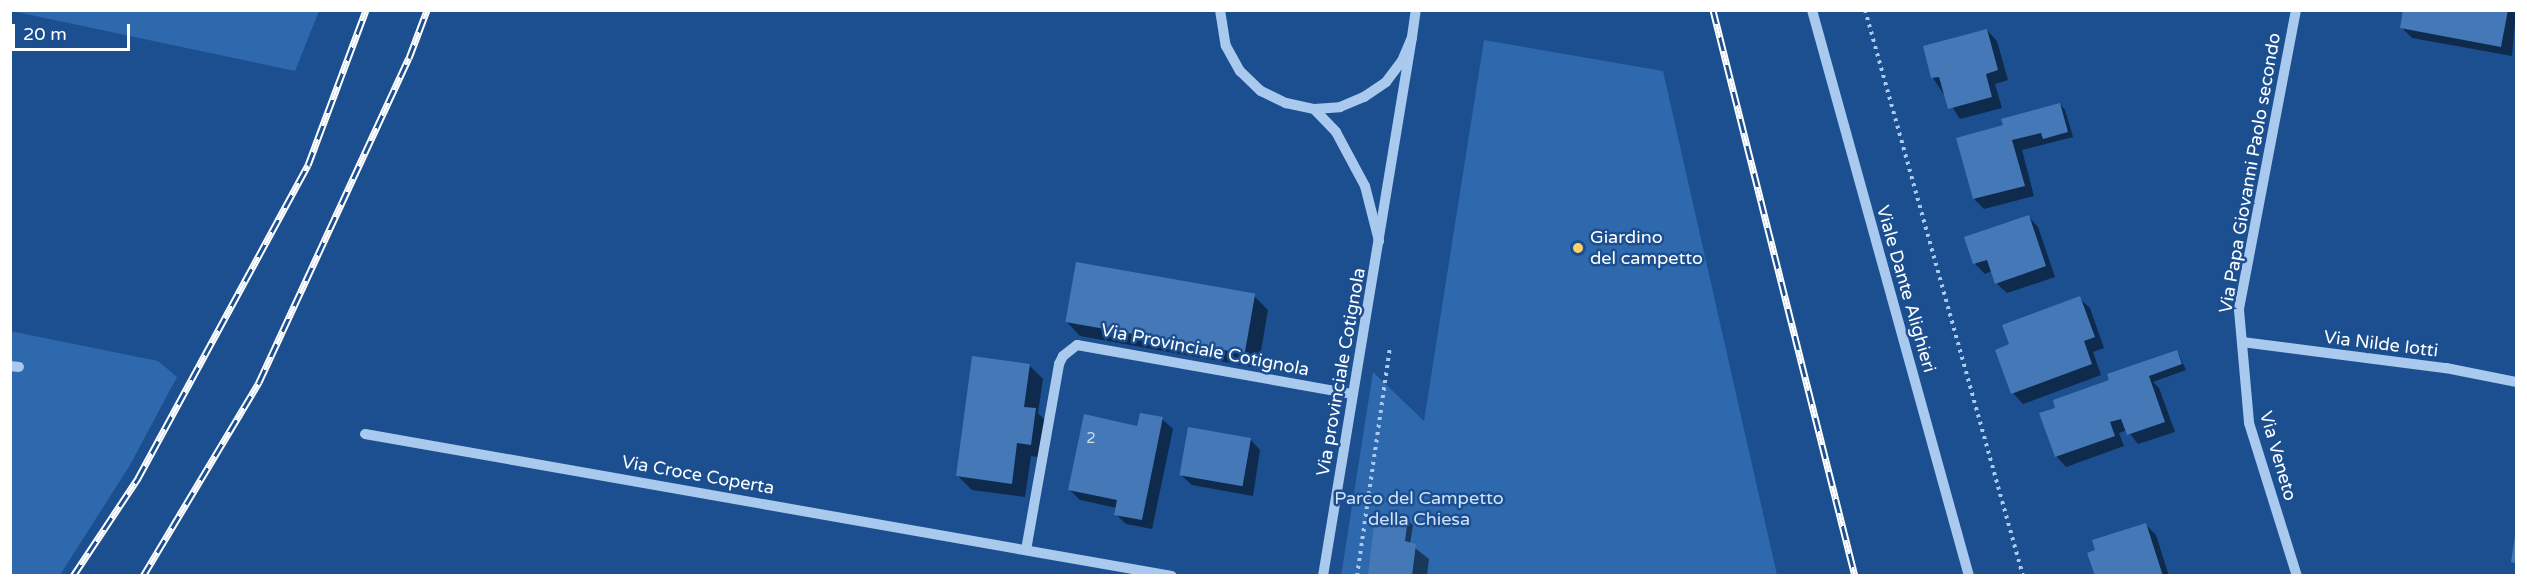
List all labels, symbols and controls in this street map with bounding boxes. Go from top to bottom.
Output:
scale bar [15,12,134,50]
text: 20 m [23,23,67,45]
street label: Via Papa Giovanni Paolo secondo [2215,31,2285,315]
street label: Viale Dante Alighieri [1872,203,1940,375]
place label: Giardino del campetto [1590,227,1703,270]
marker: Giardino del campetto [1571,241,1585,255]
street label: Via provinciale Cotignola [1312,266,1370,478]
street label: Via Provinciale Cotignola [1099,319,1311,381]
street label: Via Nilde Iotti [2323,326,2439,362]
street label: Via Veneto [2255,409,2301,503]
house number: 2 [1086,430,1096,448]
street label: Via Croce Coperta [620,451,776,499]
park label: Parco del Campetto della Chiesa [1334,488,1504,530]

